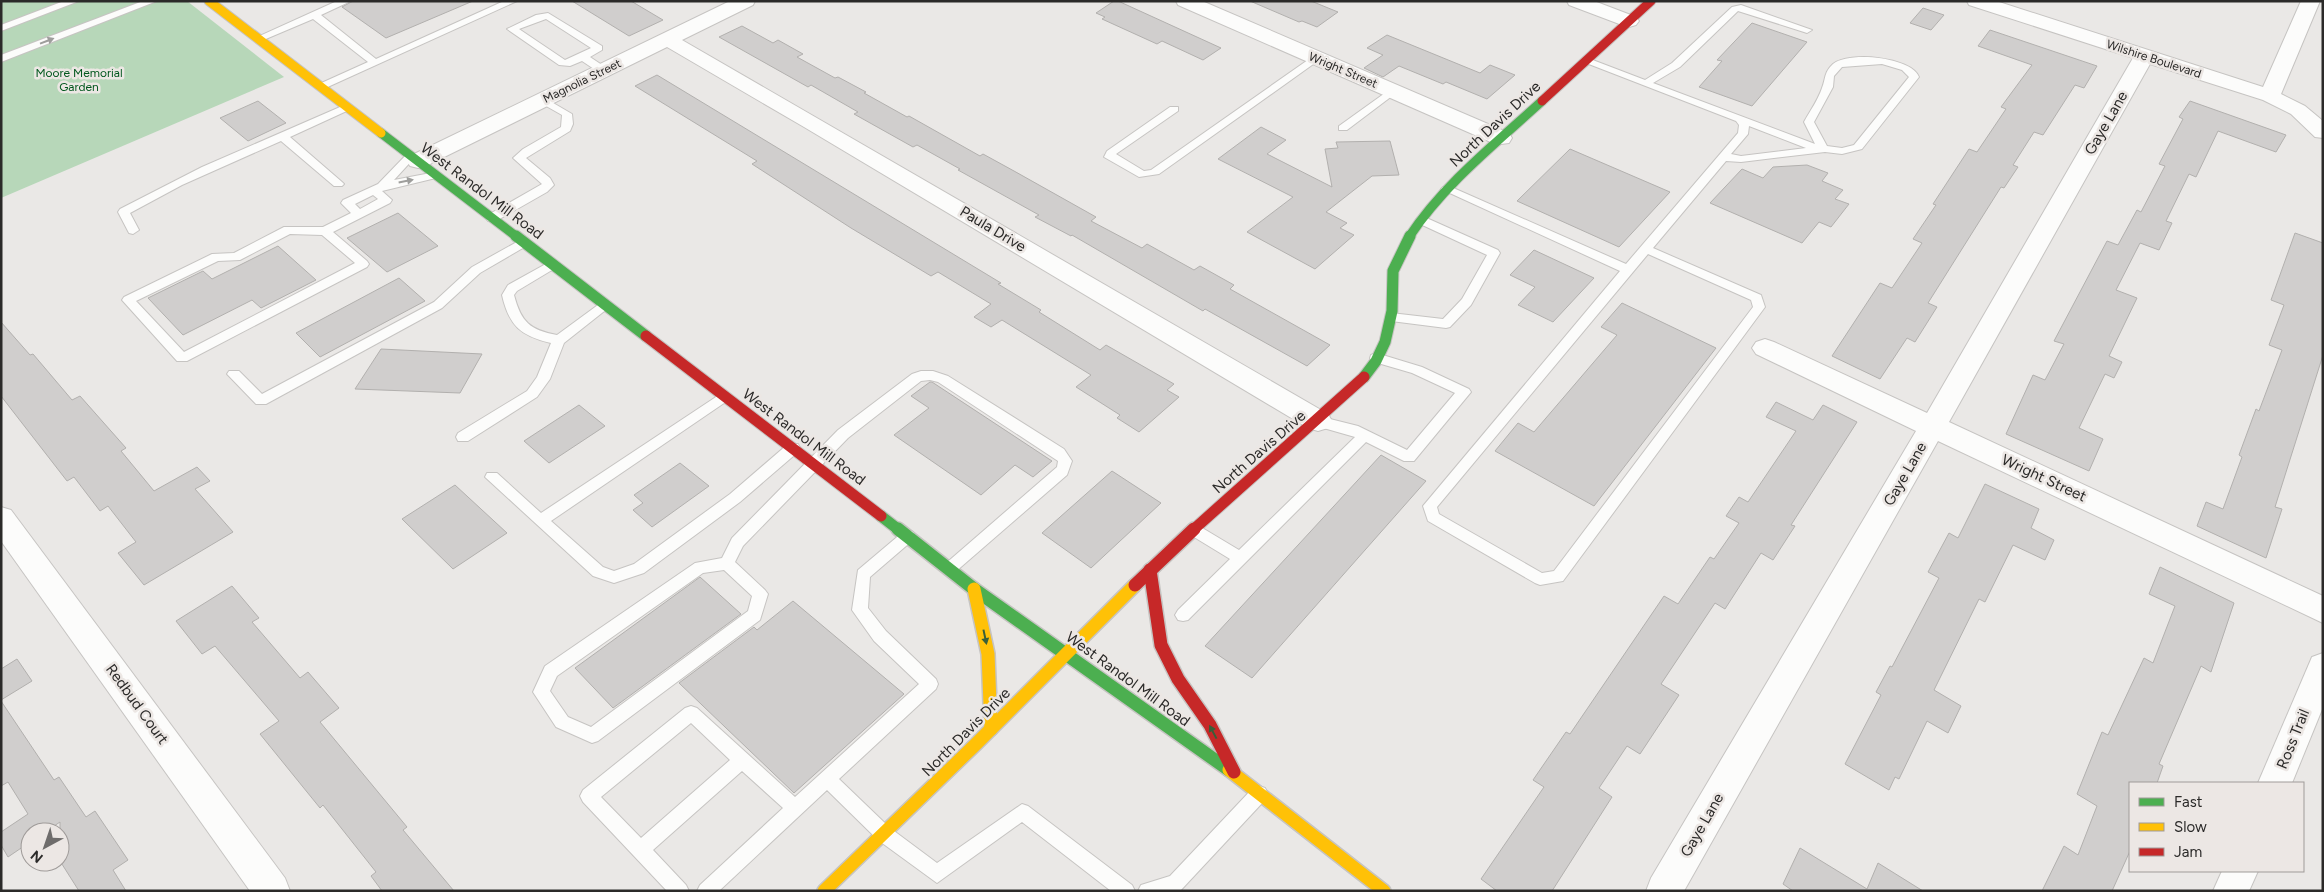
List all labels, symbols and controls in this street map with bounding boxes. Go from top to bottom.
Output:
one-way arrow [40,37,55,45]
street label: Wilshire Boulevard [2105,37,2203,81]
street label: Wright Street [1307,49,1380,91]
street label: Magnolia Street [541,56,624,106]
park label: Moore Memorial Garden [35,66,123,94]
street label: North Davis Drive [1446,77,1544,171]
street label: Gaye Lane [2081,88,2131,158]
street label: West Randol Mill Road [417,139,547,243]
one-way arrow [398,177,413,185]
street label: Paula Drive [957,202,1029,256]
street label: West Randol Mill Road [739,385,869,489]
street label: North Davis Drive [1209,407,1309,497]
street label: Gaye Lane [1880,439,1930,509]
street label: Wright Street [1999,451,2090,506]
street label: West Randol Mill Road [1062,628,1194,730]
one-way arrow [981,629,989,645]
street label: Redbud Court [102,660,172,748]
street label: North Davis Drive [918,684,1014,780]
street label: Ross Trail [2273,706,2313,772]
one-way arrow [1209,725,1217,739]
legend [2129,782,2304,872]
street label: Gaye Lane [1677,790,1727,860]
text: Fast [2174,793,2203,811]
text: Slow [2174,818,2207,836]
north arrow [20,822,70,872]
text: Jam [2174,843,2202,861]
text: N [27,847,47,867]

